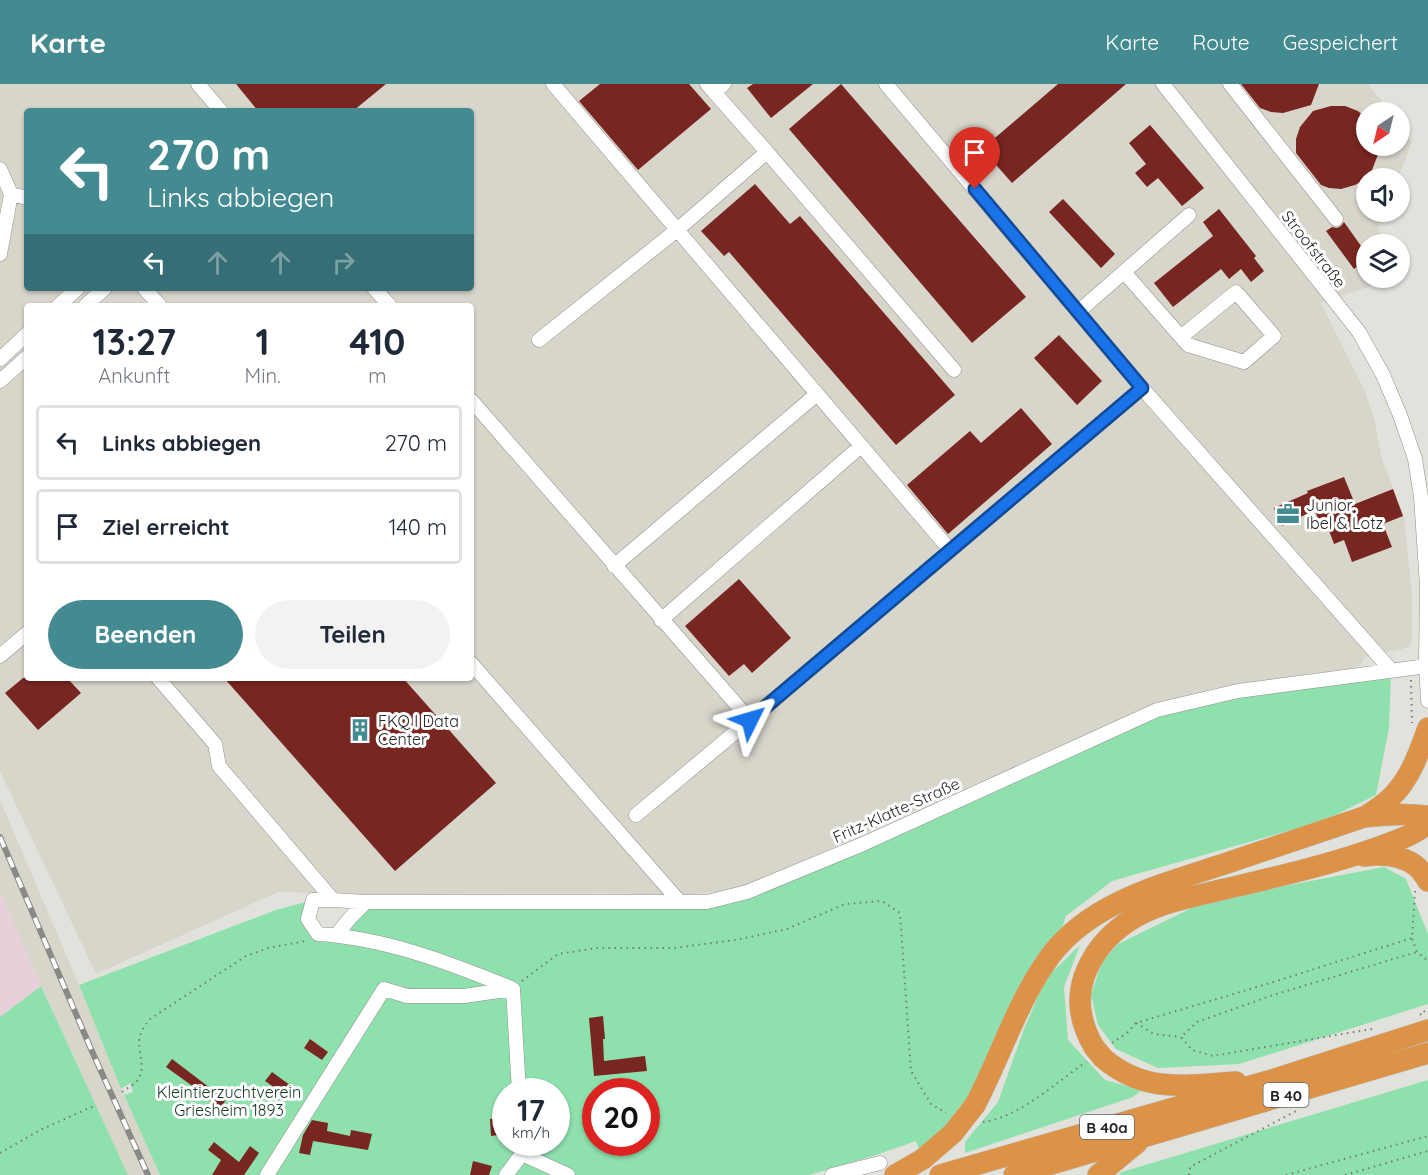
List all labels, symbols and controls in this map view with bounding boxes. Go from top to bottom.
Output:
text: Karte [30,25,106,60]
text: Karte [1105,29,1159,55]
text: Route [1192,29,1250,55]
text: Gespeichert [1283,29,1398,55]
north arrow [1356,102,1410,156]
map controls [1356,102,1410,288]
pin [949,127,1000,189]
text: 270 m [147,128,270,181]
icon: left [48,132,126,210]
icon: arrive [958,136,991,169]
button: sound [1356,168,1410,222]
text: Links abbiegen [147,180,334,214]
street label: Stroofstraße [1278,206,1350,292]
button: layers [1356,234,1410,288]
icon: left [138,246,171,279]
icon: ahead [201,246,234,279]
icon: ahead [264,246,297,279]
icon: right [327,246,360,279]
text: 13:27 [93,319,176,364]
text: 1 [256,319,270,364]
text: 410 [349,319,405,364]
text: Ankunft [98,363,170,388]
text: Min. [245,363,281,388]
text: m [368,363,386,388]
icon: left [51,426,84,459]
text: Links abbiegen [102,429,261,457]
text: 270 m [385,429,447,457]
place label: Junior, Ibel & Lotz [1306,495,1383,533]
office icon: Junior, Ibel & Lotz [1275,501,1301,527]
icon: arrive [51,510,84,543]
text: Ziel erreicht [102,513,230,541]
text: 140 m [388,513,447,541]
button: Beenden [48,600,243,669]
button: Teilen [255,600,450,669]
position arrow [718,688,782,752]
place label: FKQ I Data Center [378,711,459,749]
building icon: FKQ I Data Center [347,717,373,743]
street label: Fritz-Klatte-Straße [829,773,963,847]
speed limit sign: 20 [582,1078,660,1156]
park label: Kleintierzuchtverein Griesheim 1893 [157,1082,301,1120]
road number: B 40 [1264,1083,1308,1107]
text: 17 [517,1091,545,1129]
road number: B 40a [1080,1115,1134,1139]
text: km/h [512,1123,550,1142]

